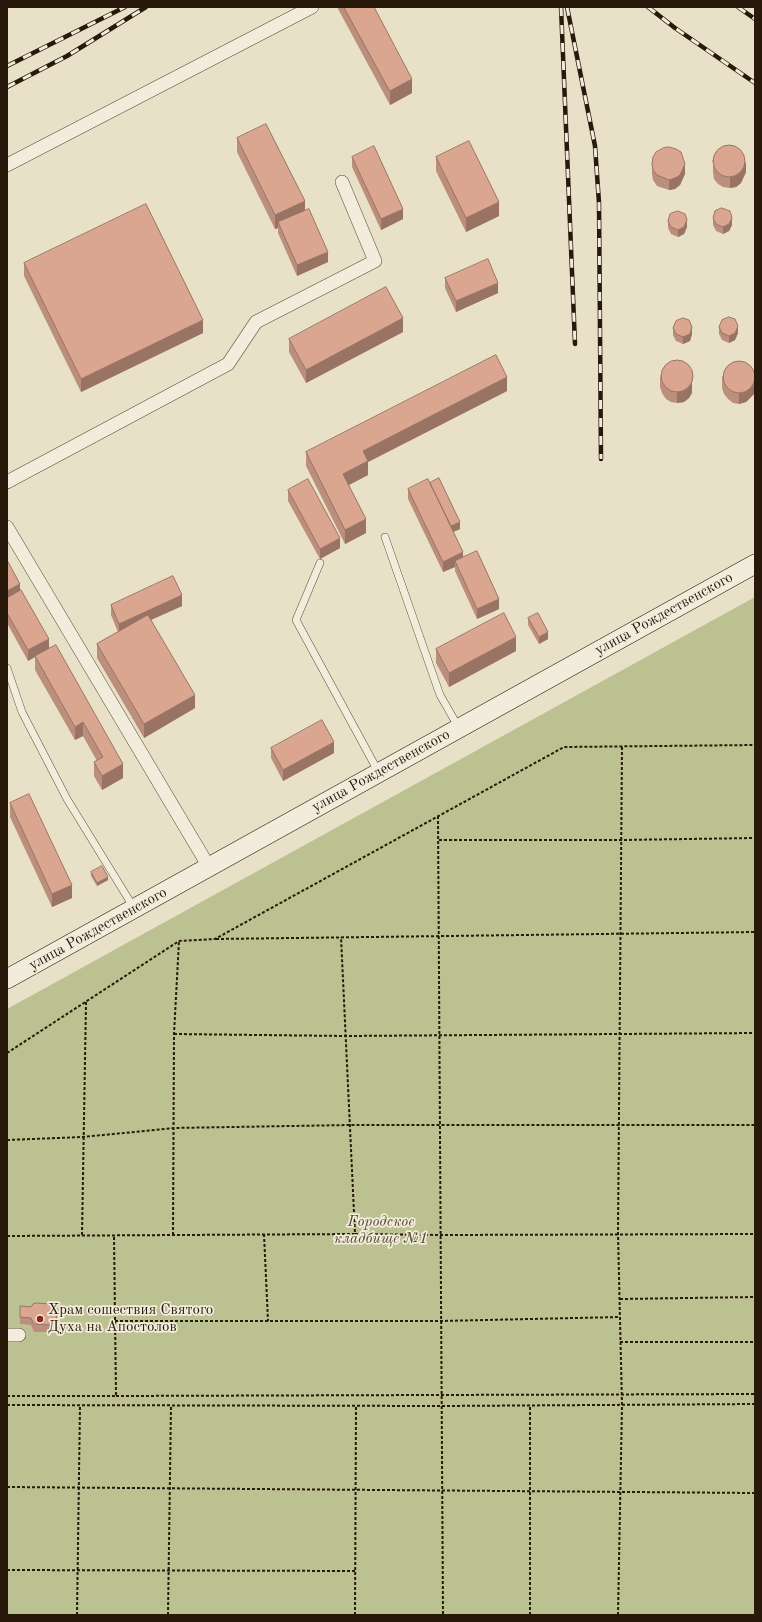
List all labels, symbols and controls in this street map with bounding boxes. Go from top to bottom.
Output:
street label: улица Рождественского [592,569,736,659]
street label: улица Рождественского [309,726,453,816]
street label: улица Рождественского [26,884,170,974]
park label: Городское кладбище №1 [334,1213,428,1248]
place label: Храм сошествия Святого Духа на Апостолов [48,1301,213,1336]
marker: Храм сошествия Святого Духа на Апостолов [35,1314,45,1324]

